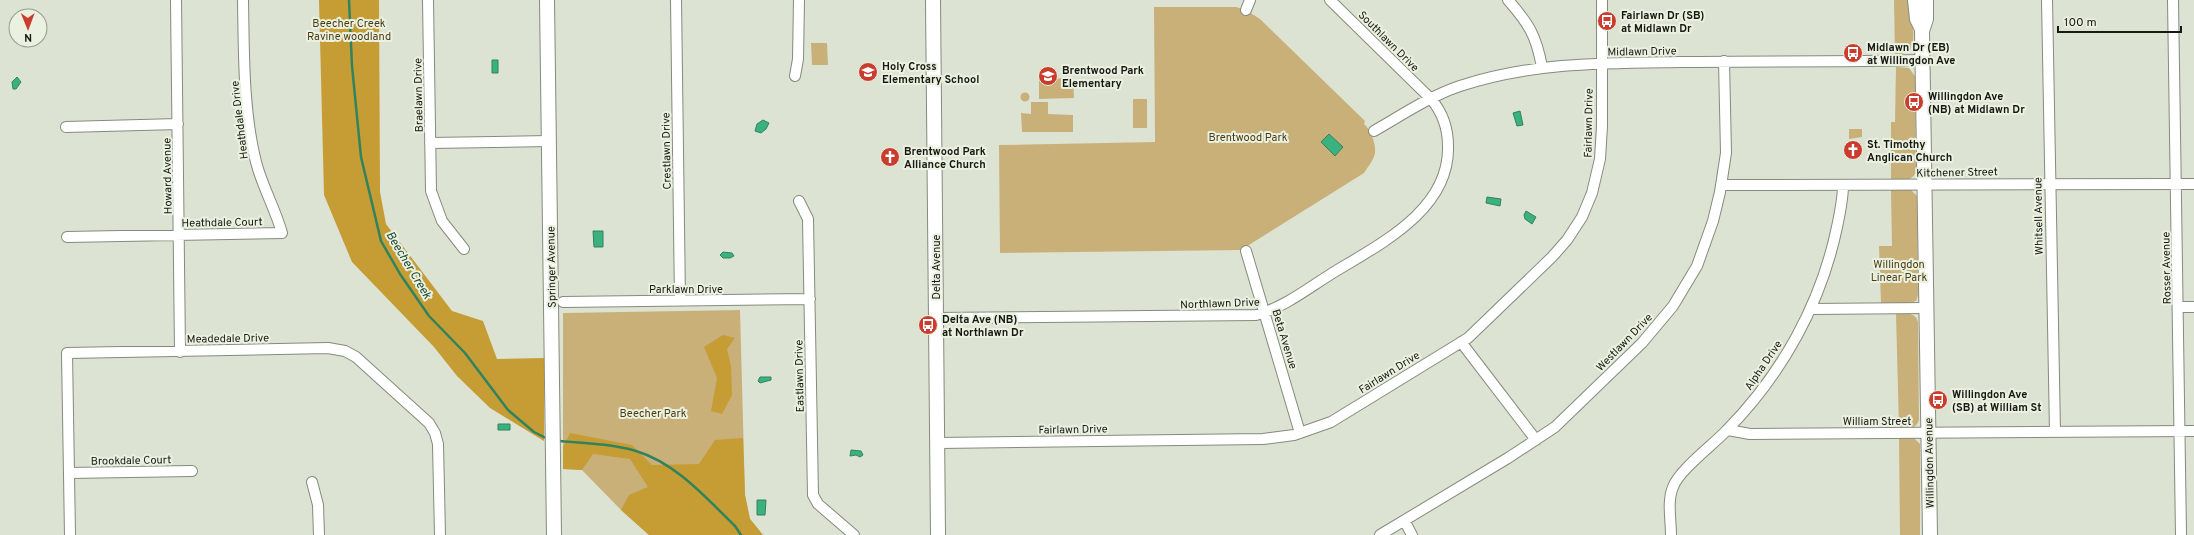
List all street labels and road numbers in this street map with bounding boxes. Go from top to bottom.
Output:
street label: Southlawn Drive [1355,8,1422,75]
street label: Midlawn Drive [1607,44,1677,60]
street label: Braelawn Drive [411,58,427,132]
street label: Heathdale Drive [228,80,252,160]
street label: Fairlawn Drive [1581,88,1597,158]
street label: Crestlawn Drive [659,112,675,190]
street label: Howard Avenue [160,138,176,214]
street label: Kitchener Street [1916,165,1998,181]
street label: Whitsell Avenue [2031,177,2047,255]
street label: Heathdale Court [181,215,263,231]
street label: Springer Avenue [544,226,560,308]
street label: Rosser Avenue [2159,232,2175,304]
street label: Delta Avenue [930,234,944,299]
street label: Parklawn Drive [649,283,723,297]
street label: Northlawn Drive [1180,296,1260,312]
street label: Beta Avenue [1268,308,1300,371]
street label: Westlawn Drive [1594,311,1656,375]
street label: Meadedale Drive [187,331,269,347]
street label: Alpha Drive [1742,338,1786,393]
street label: Eastlawn Drive [792,340,808,412]
street label: Fairlawn Drive [1356,348,1423,397]
street label: William Street [1843,415,1911,429]
street label: Willingdon Avenue [1922,418,1938,508]
street label: Fairlawn Drive [1038,422,1108,438]
street label: Brookdale Court [91,453,172,469]

